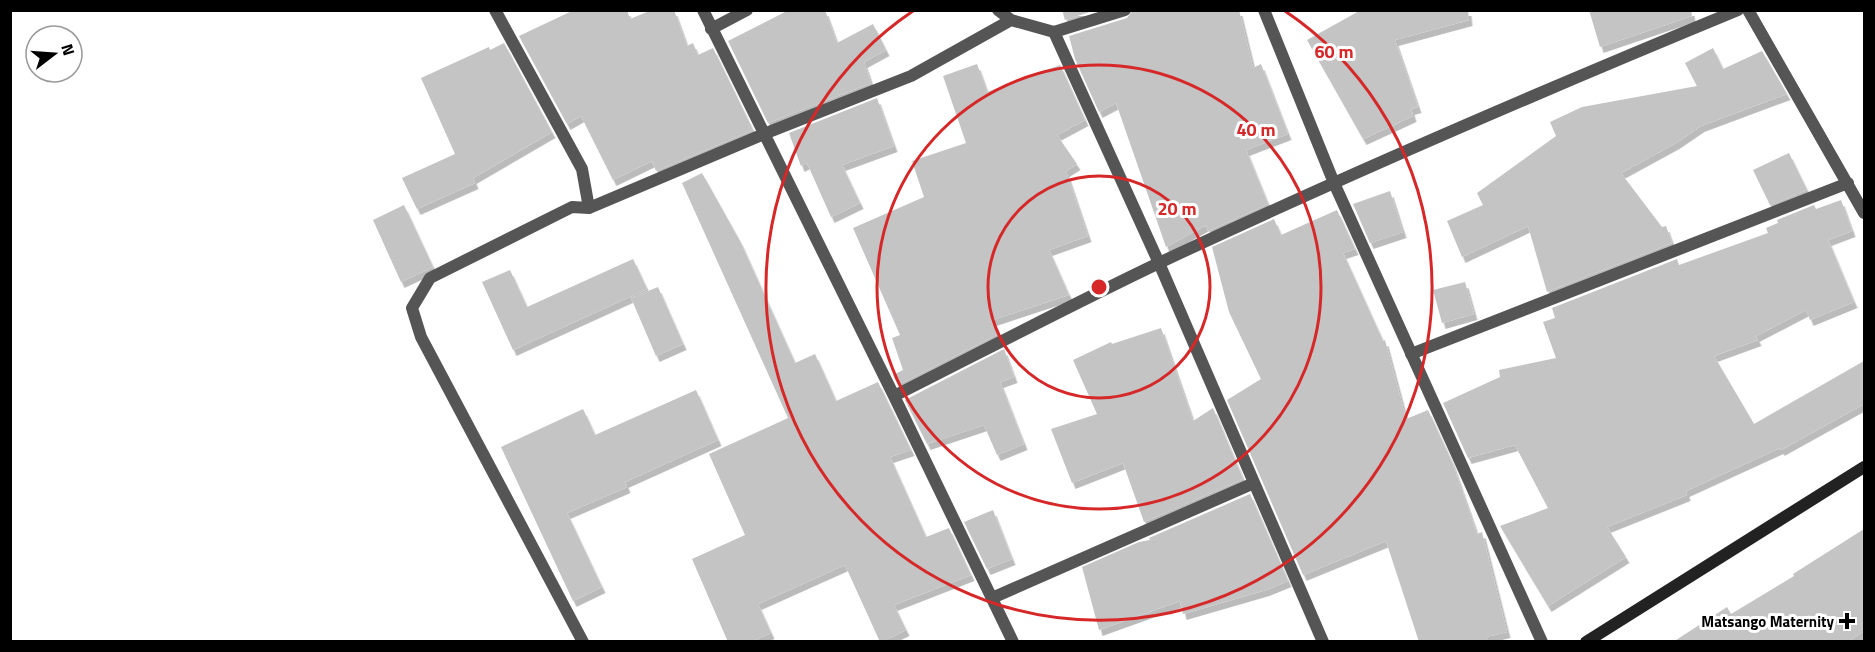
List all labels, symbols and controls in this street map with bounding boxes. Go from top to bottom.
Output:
north arrow [24,24,84,84]
text: 60 m [1314,38,1354,65]
text: N [55,41,81,58]
text: 40 m [1236,116,1276,143]
text: 20 m [1157,195,1197,222]
centre of rings [1089,277,1109,297]
place label: Matsango Maternity [1701,610,1834,633]
marker: Matsango Maternity [1838,612,1856,630]

